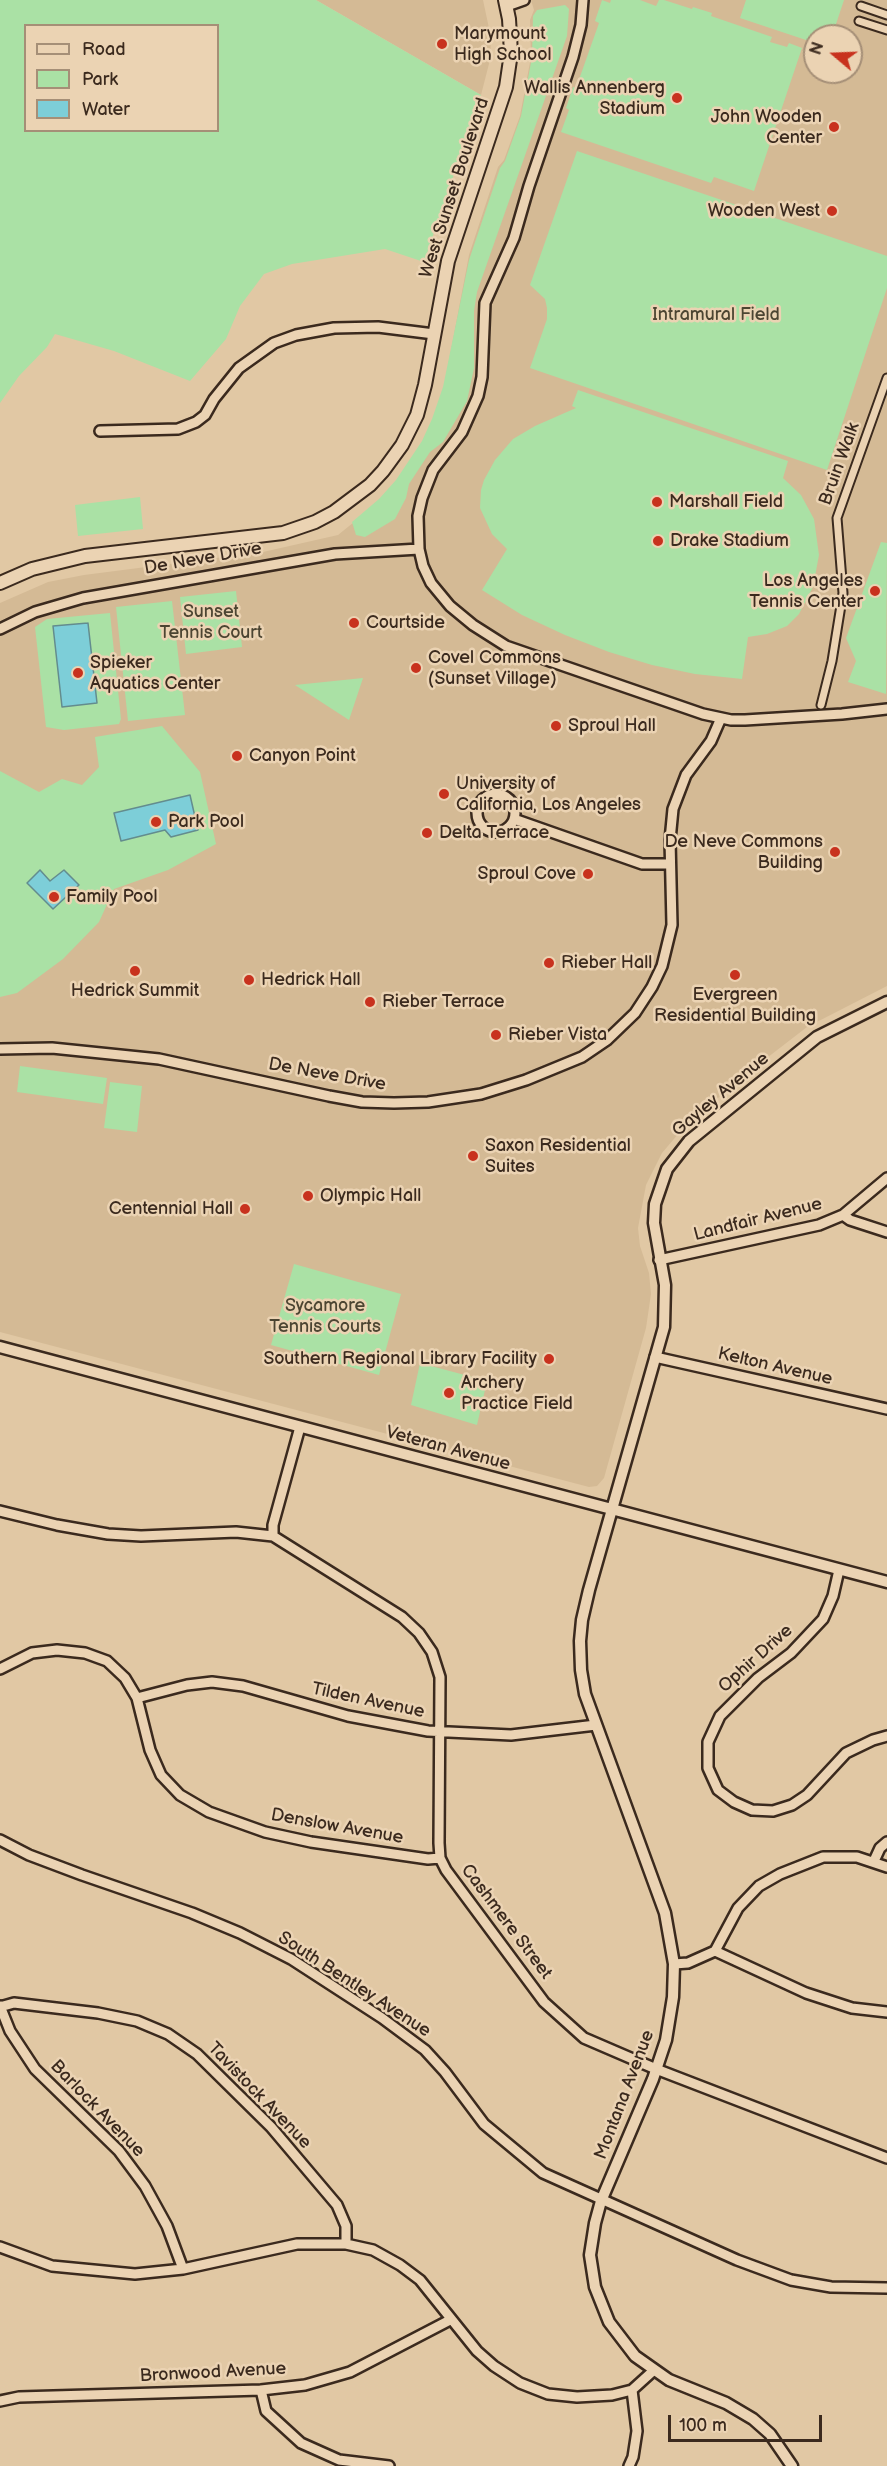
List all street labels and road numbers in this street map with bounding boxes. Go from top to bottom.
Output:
street label: West Sunset Boulevard [416,95,494,281]
street label: Bruin Walk [815,420,865,508]
street label: De Neve Drive [143,538,263,580]
street label: Gayley Avenue [668,1048,774,1142]
street label: De Neve Drive [267,1054,387,1096]
street label: Landfair Avenue [692,1194,824,1246]
street label: Kelton Avenue [716,1343,834,1391]
street label: Veteran Avenue [383,1422,513,1476]
street label: Ophir Drive [715,1620,797,1698]
street label: Tilden Avenue [310,1679,426,1723]
street label: Denslow Avenue [269,1805,405,1849]
street label: Cashmere Street [456,1860,556,1984]
street label: South Bentley Avenue [274,1928,434,2042]
street label: Montana Avenue [590,2027,660,2163]
street label: Tavistock Avenue [203,2038,315,2154]
street label: Barlock Avenue [45,2056,149,2162]
street label: Bronwood Avenue [139,2358,287,2388]

